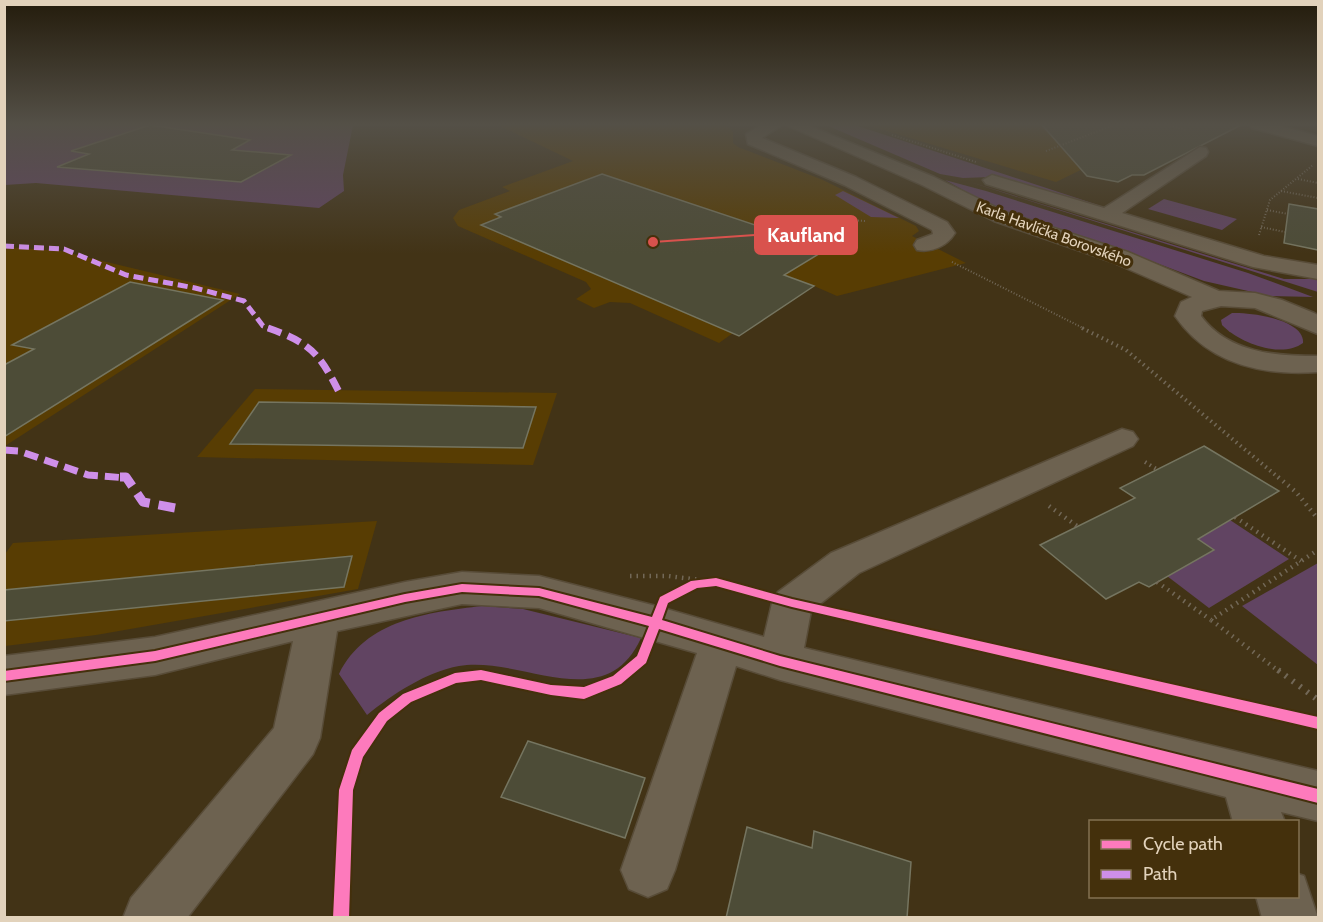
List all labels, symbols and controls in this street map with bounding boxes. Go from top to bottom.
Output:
street label: Karla Havlíčka Borovského [974,198,1134,270]
callout: Kaufland [755,216,857,254]
text: Kaufland [767,223,845,247]
legend [1089,820,1299,898]
text: Cycle path [1143,833,1223,855]
text: Path [1143,863,1177,885]

